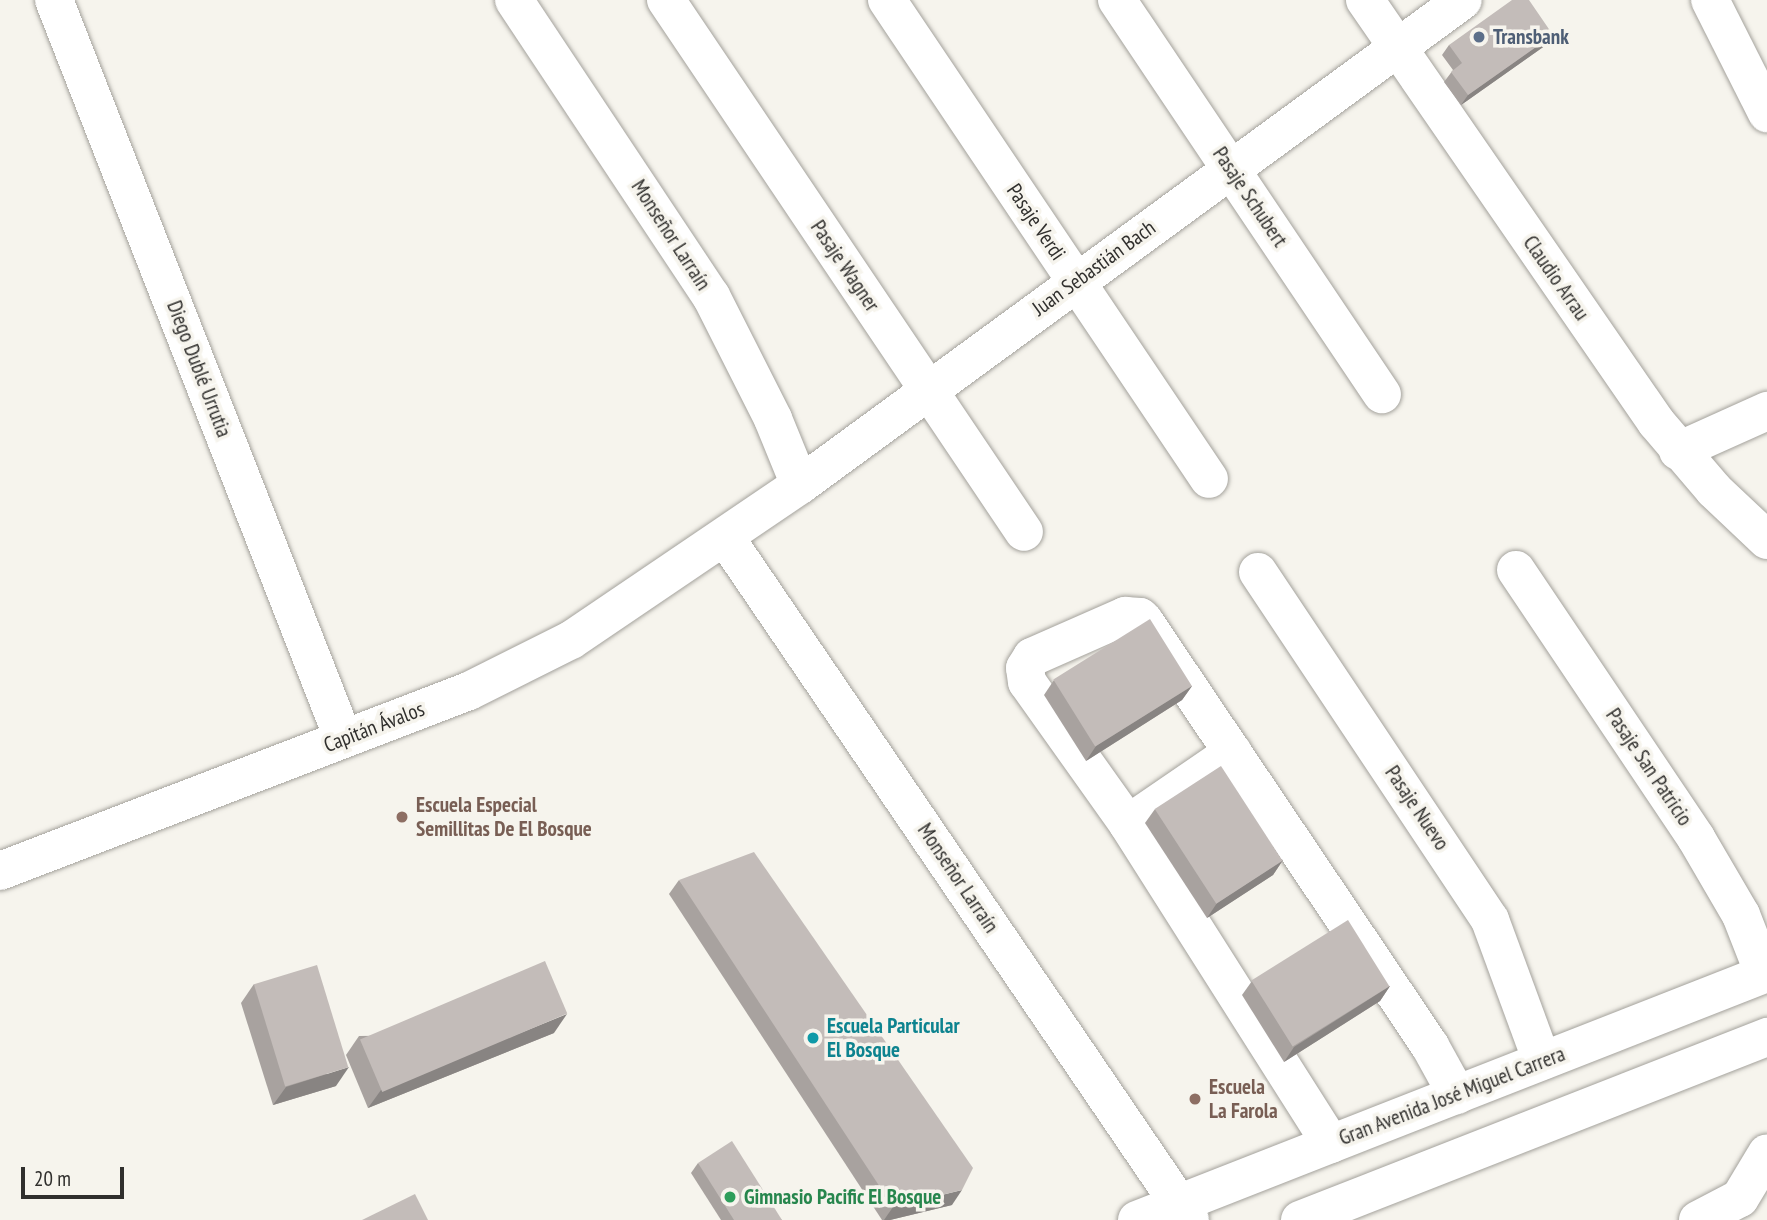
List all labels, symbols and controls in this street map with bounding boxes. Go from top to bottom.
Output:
place label: Transbank [1493,24,1569,50]
marker: Transbank [1471,29,1487,45]
street label: Pasaje Schubert [1207,142,1293,252]
street label: Monseñor Larraín [626,175,716,295]
street label: Pasaje Verdi [1001,179,1071,265]
street label: Pasaje Wagner [805,215,885,317]
street label: Juan Sebastián Bach [1028,215,1160,321]
street label: Claudio Arrau [1518,231,1594,325]
street label: Diego Dublé Urrutia [161,297,237,441]
street label: Capitán Ávalos [320,696,428,758]
street label: Pasaje San Patricio [1601,704,1697,830]
street label: Pasaje Nuevo [1380,761,1454,855]
place label: Escuela Especial Semillitas De El Bosque [416,792,592,842]
marker: Escuela Especial Semillitas De El Bosque [394,809,410,825]
street label: Monseñor Larraín [912,819,1004,937]
place label: Escuela Particular El Bosque [827,1013,960,1063]
marker: Escuela Particular El Bosque [805,1030,821,1046]
street label: Gran Avenida José Miguel Carrera [1335,1041,1569,1151]
place label: Escuela La Farola [1209,1074,1278,1124]
marker: Escuela La Farola [1187,1091,1203,1107]
scale bar [24,1154,128,1198]
text: 20 m [34,1165,71,1192]
place label: Gimnasio Pacific El Bosque [744,1184,942,1210]
marker: Gimnasio Pacific El Bosque [722,1189,738,1205]

